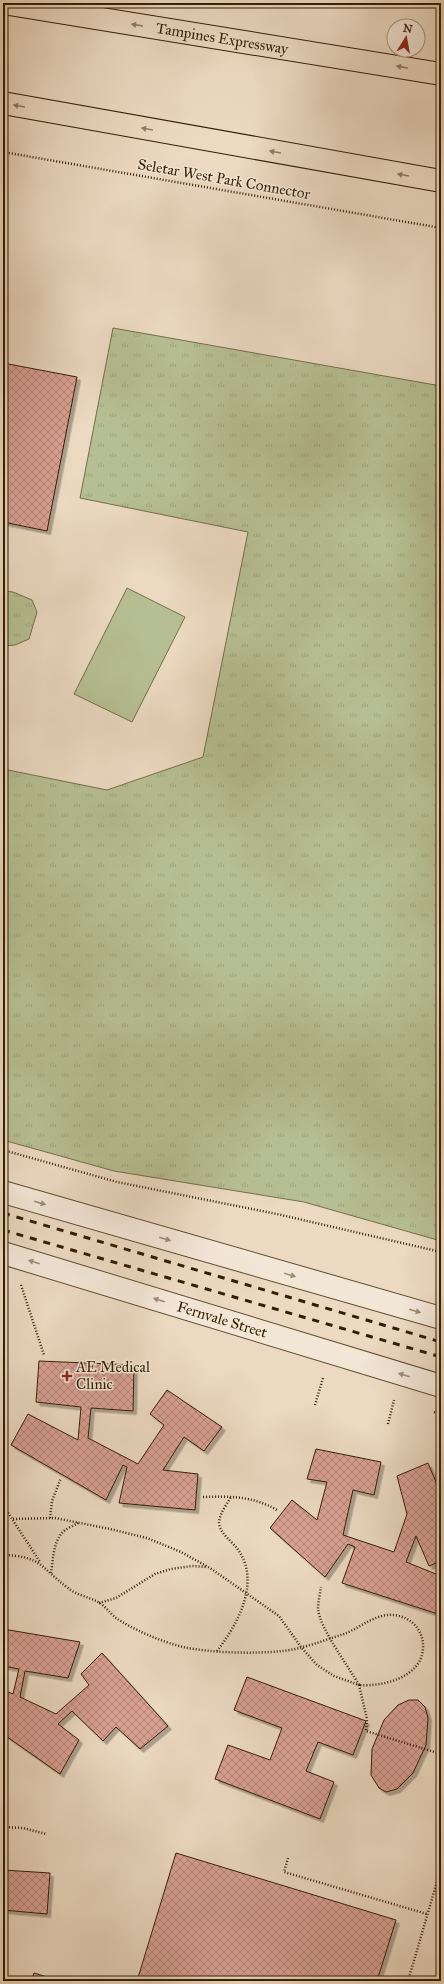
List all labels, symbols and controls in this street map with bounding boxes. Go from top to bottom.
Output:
north arrow [386,18,426,58]
street label: Tampines Expressway [155,19,291,58]
text: N [402,21,414,36]
one-way arrow [131,22,143,28]
one-way arrow [396,64,409,70]
one-way arrow [13,103,25,109]
one-way arrow [141,126,153,132]
one-way arrow [269,149,281,155]
street label: Seletar West Park Connector [136,155,312,203]
one-way arrow [396,171,409,177]
one-way arrow [35,1200,47,1206]
one-way arrow [160,1236,172,1242]
one-way arrow [28,1259,40,1265]
one-way arrow [285,1272,297,1278]
one-way arrow [152,1297,164,1303]
street label: Fernvale Street [175,1297,270,1342]
one-way arrow [410,1308,422,1314]
place label: AE Medical Clinic [75,1358,151,1393]
marker: AE Medical Clinic [61,1370,73,1382]
one-way arrow [397,1371,409,1377]

